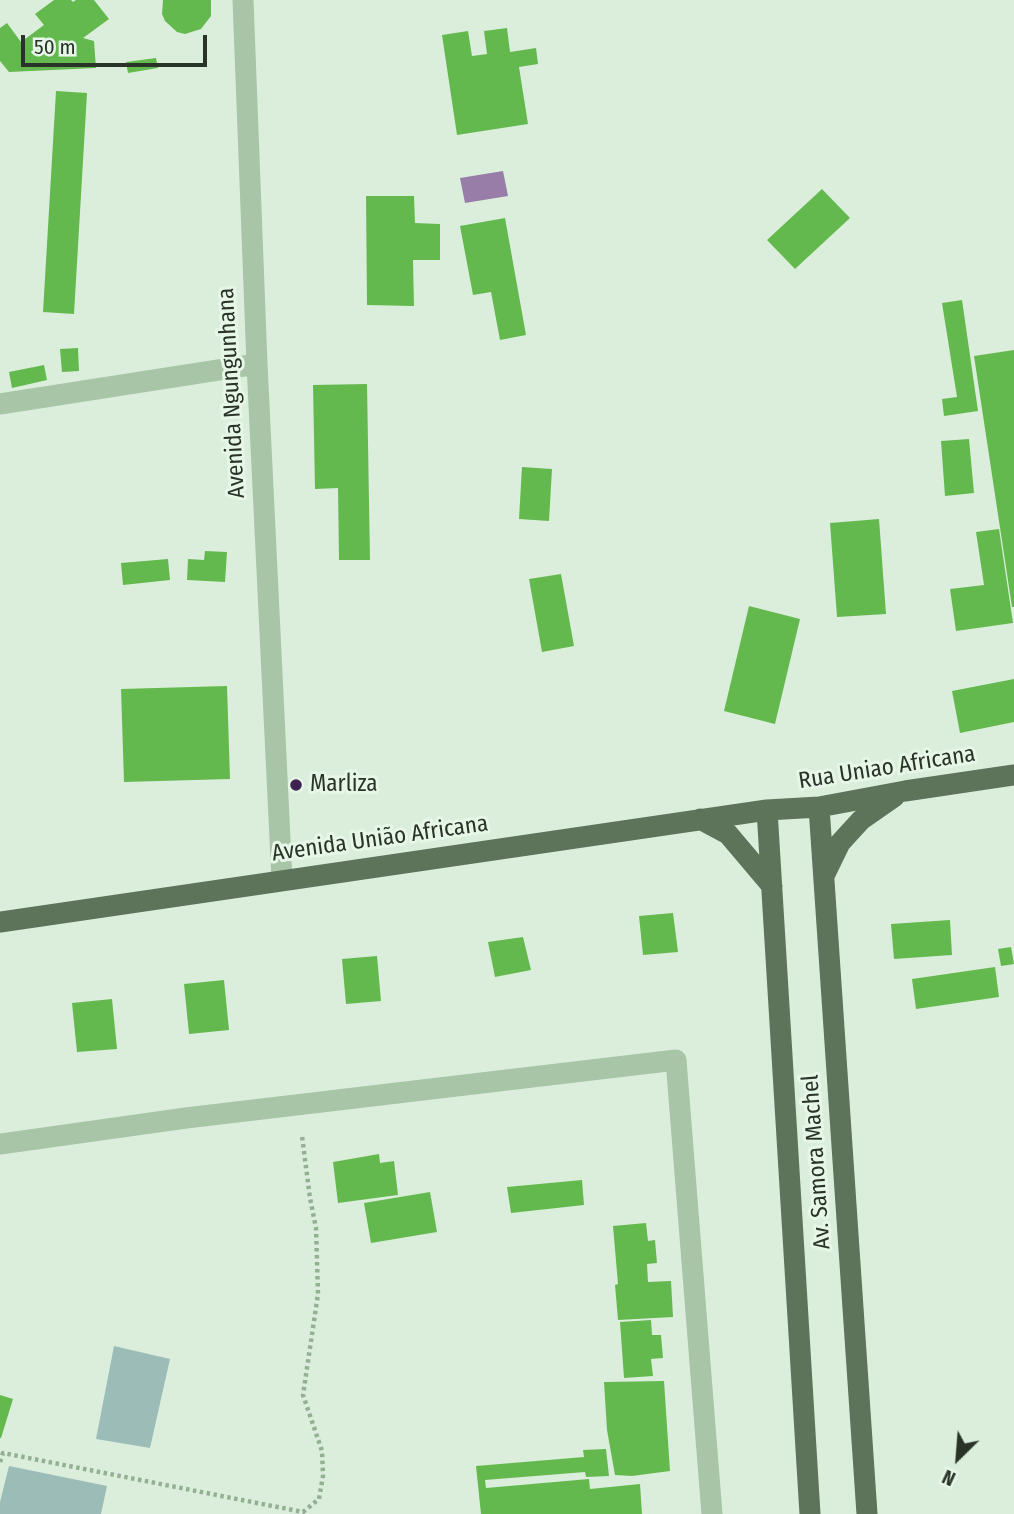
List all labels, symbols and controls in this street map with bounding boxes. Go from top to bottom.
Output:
scale bar [24,21,210,65]
text: 50 m [34,34,76,60]
street label: Avenida Ngungunhana [213,287,251,499]
street label: Rua Uniao Africana [797,740,977,796]
place label: Marliza [310,771,378,799]
marker: Marliza [288,777,304,793]
street label: Avenida União Africana [270,810,490,868]
street label: Av. Samora Machel [797,1074,837,1250]
north arrow [923,1423,993,1493]
text: N [939,1465,959,1490]

